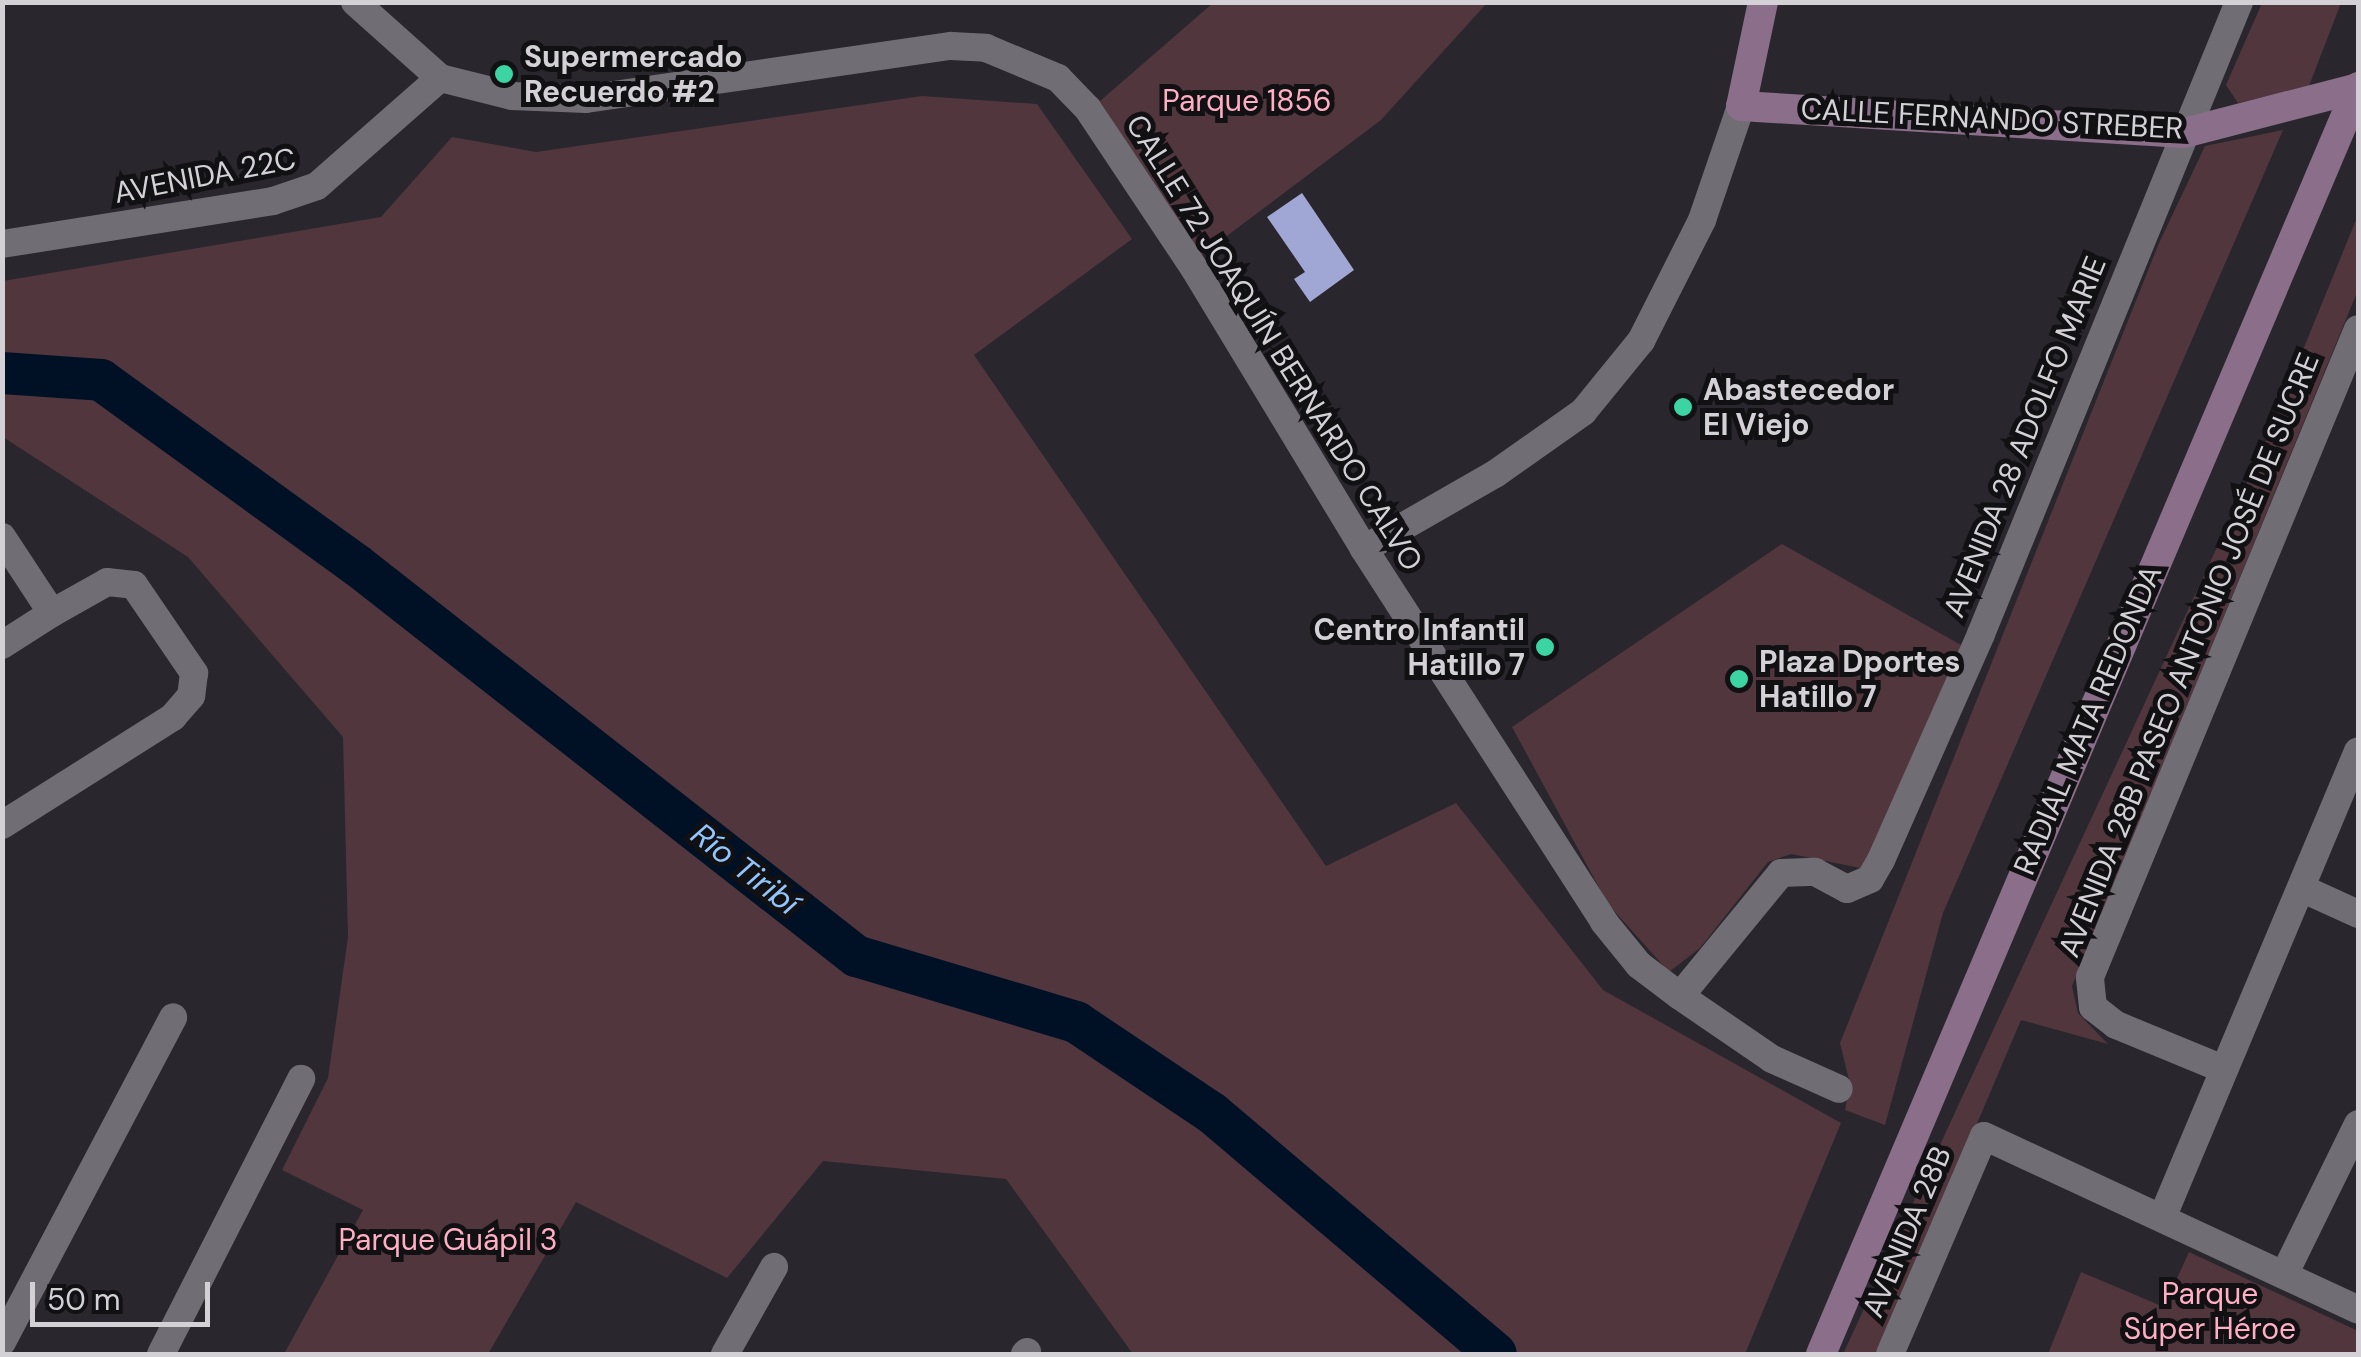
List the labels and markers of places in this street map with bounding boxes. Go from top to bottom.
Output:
place label: Supermercado Recuerdo #2 [524,39,743,110]
marker: Supermercado Recuerdo #2 [493,63,515,85]
place label: Abastecedor El Viejo [1703,372,1894,442]
marker: Abastecedor El Viejo [1672,396,1694,418]
place label: Centro Infantil Hatillo 7 [1313,612,1525,682]
marker: Centro Infantil Hatillo 7 [1534,636,1556,658]
place label: Plaza Dportes Hatillo 7 [1759,644,1960,714]
marker: Plaza Dportes Hatillo 7 [1728,668,1750,690]

